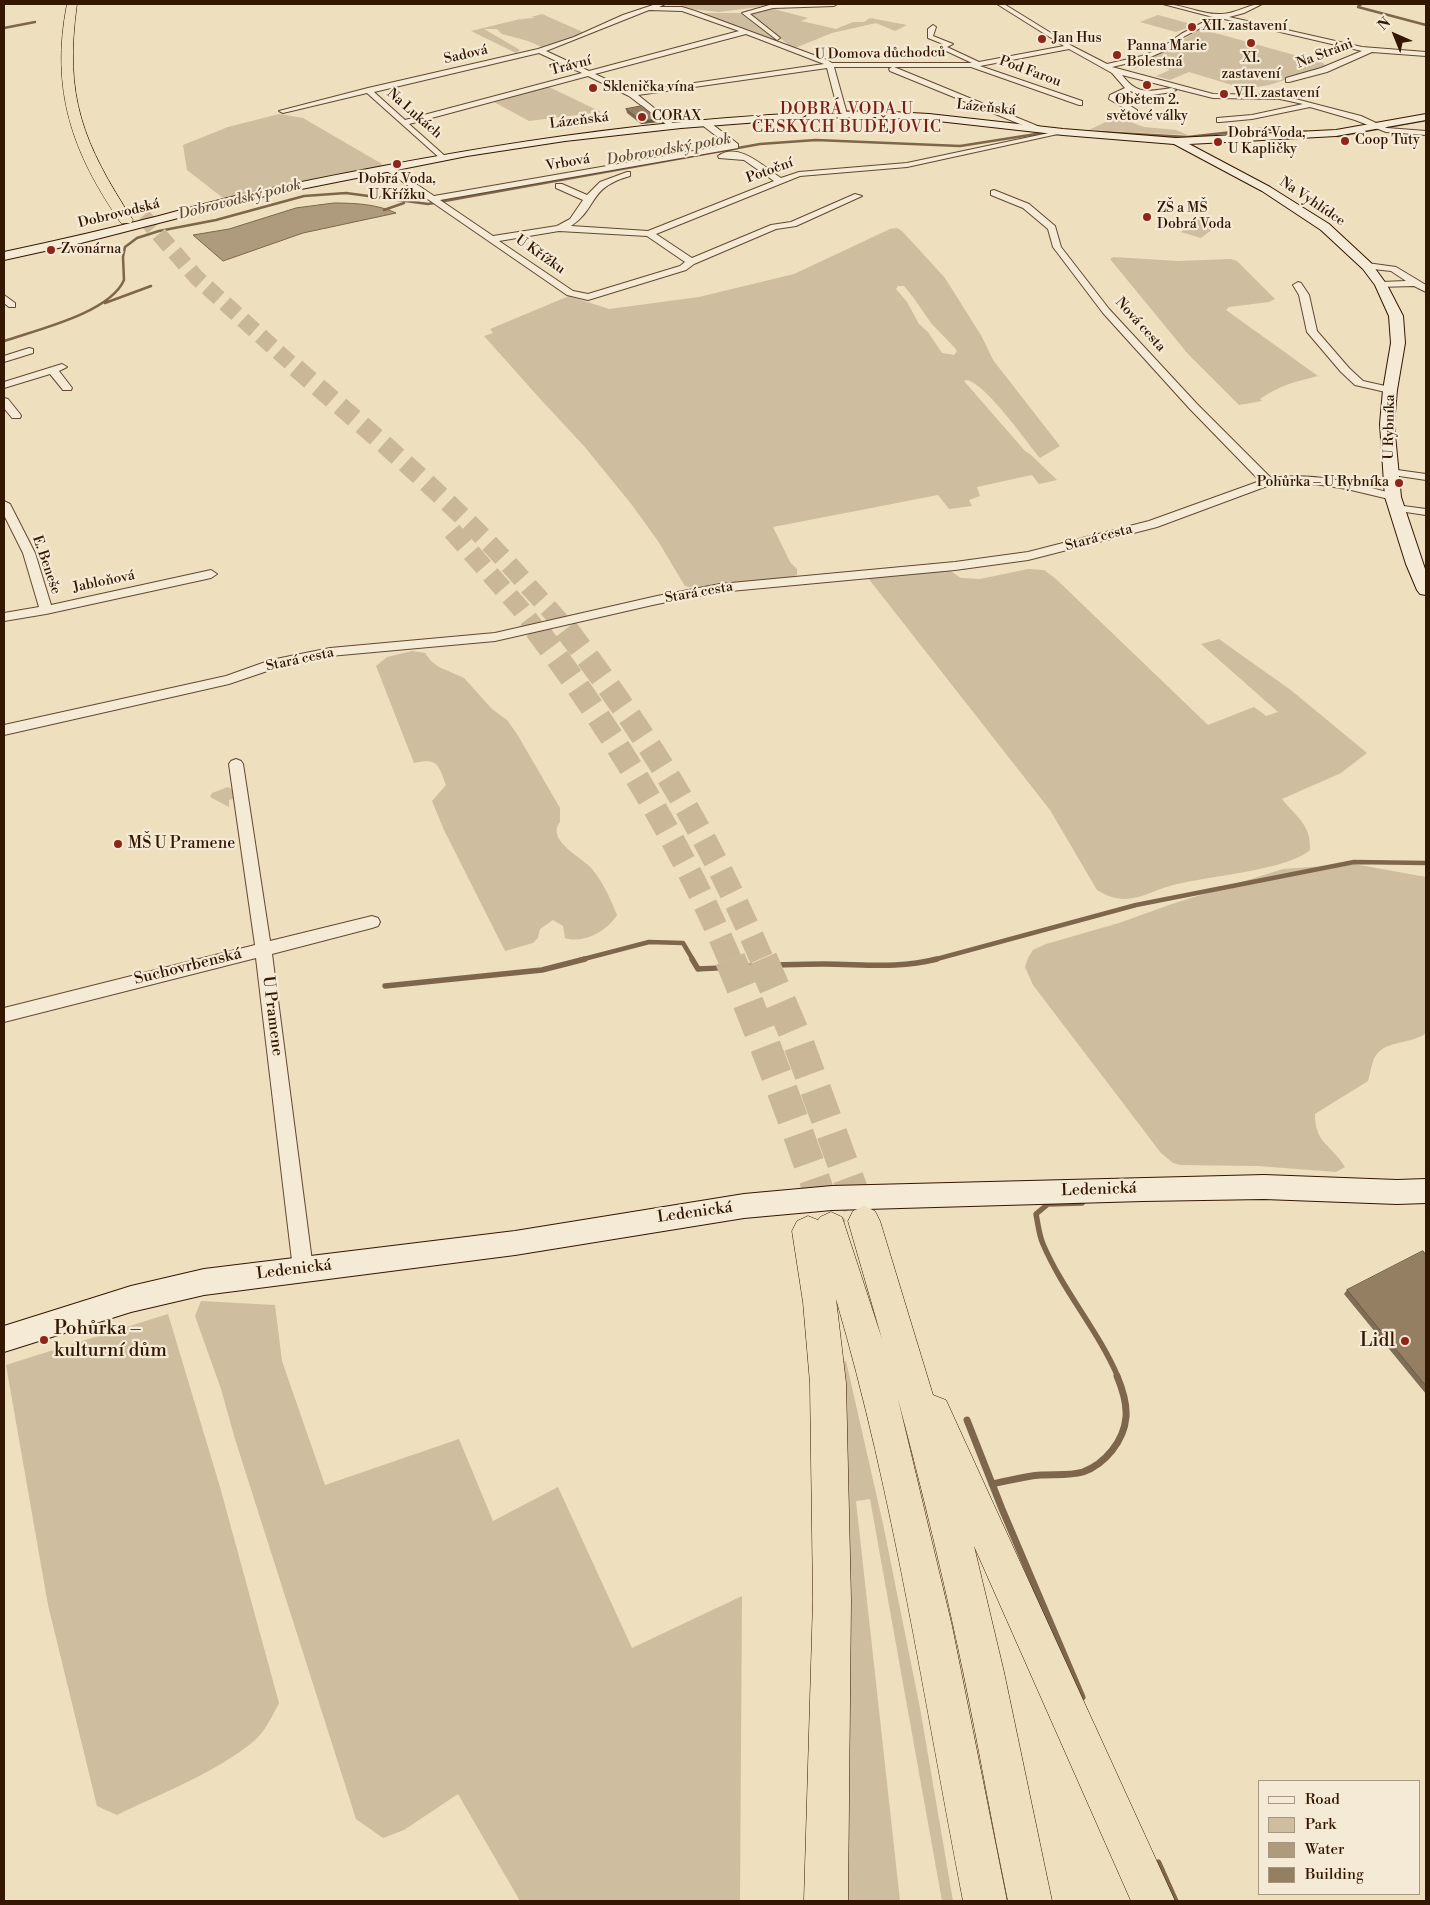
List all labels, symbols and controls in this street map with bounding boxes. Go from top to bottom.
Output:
north arrow [1370,10,1420,60]
text: N [1374,14,1395,35]
place label: XII. zastavení [1202,19,1287,35]
marker: XII. zastavení [1186,21,1198,33]
place label: Jan Hus [1052,31,1102,47]
marker: Jan Hus [1036,33,1048,45]
street label: Na Stráni [1294,36,1356,72]
marker: XI. zastavení [1245,37,1257,49]
place label: Panna Marie Bolestná [1127,39,1207,72]
street label: Sadová [442,42,490,68]
street label: U Domova důchodců [814,44,946,64]
marker: Panna Marie Bolestná [1111,49,1123,61]
place label: XI. zastavení [1222,51,1280,84]
street label: Trávní [548,52,594,80]
street label: Pod Farou [997,53,1063,91]
marker: Obětem 2. světové války [1141,79,1153,91]
place label: Sklenička vína [603,80,694,96]
marker: Sklenička vína [587,82,599,94]
street label: Na Lukách [383,86,445,142]
place label: VII. zastavení [1234,86,1320,102]
marker: VII. zastavení [1218,88,1230,100]
place label: Obětem 2. světové války [1106,93,1188,125]
street label: Lázeňská [956,97,1016,119]
district label: DOBRÁ VODA U ČESKÝCH BUDĚJOVIC [750,100,944,138]
street label: Lázeňská [548,109,610,133]
place label: CORAX [652,109,701,125]
marker: CORAX [636,111,648,123]
place label: Dobrá Voda, U Kapličky [1228,126,1306,158]
water label: Dobrovodský potok [605,130,733,170]
place label: Coop Tuty [1355,133,1420,149]
marker: Coop Tuty [1339,135,1351,147]
marker: Dobrá Voda, U Kapličky [1212,136,1224,148]
street label: Vrbová [545,151,591,175]
street label: Potoční [744,155,796,187]
marker: Dobrá Voda, U Křížku [391,158,403,170]
place label: Dobrá Voda, U Křížku [358,172,436,204]
street label: Na Vyhlídce [1276,174,1348,230]
water label: Dobrovodský potok [177,176,303,224]
street label: Dobrovodská [76,196,162,232]
place label: ZŠ a MŠ Dobrá Voda [1157,201,1231,233]
marker: ZŠ a MŠ Dobrá Voda [1141,211,1153,223]
street label: U Křížku [512,232,568,278]
place label: Zvonárna [61,242,121,258]
marker: Zvonárna [45,244,57,256]
street label: Nová cesta [1111,294,1169,356]
street label: U Rybníka [1381,394,1399,460]
place label: Pohůrka – U Rybníka [1257,475,1389,491]
marker: Pohůrka – U Rybníka [1393,477,1405,489]
street label: Stará cesta [1064,521,1134,555]
street label: E. Beneše [28,533,64,597]
street label: Jabloňová [71,567,137,597]
street label: Stará cesta [664,579,734,607]
street label: Stará cesta [265,645,335,675]
place label: MŠ U Pramene [128,834,235,854]
marker: MŠ U Pramene [112,838,124,850]
street label: Suchovrbenská [132,944,244,990]
street label: U Pramene [258,975,286,1057]
street label: Ledenická [1061,1179,1137,1201]
street label: Ledenická [656,1198,734,1228]
street label: Ledenická [255,1256,333,1284]
place label: Pohůrka – kulturní dům [54,1318,167,1362]
place label: Lidl [1360,1330,1395,1352]
marker: Pohůrka – kulturní dům [38,1334,50,1346]
marker: Lidl [1399,1335,1411,1347]
legend [1258,1780,1420,1895]
text: Road [1305,1790,1340,1809]
text: Park [1305,1815,1336,1834]
text: Water [1305,1840,1344,1859]
text: Building [1305,1865,1364,1884]

